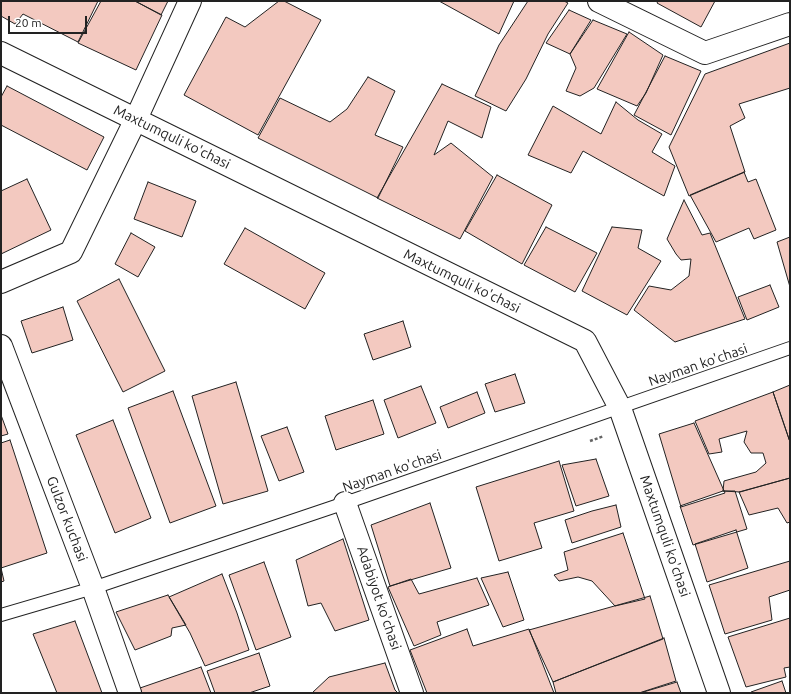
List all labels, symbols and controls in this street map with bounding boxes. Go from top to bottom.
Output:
scale bar [10,8,89,34]
text: 20 m [15,16,42,29]
street label: Maxtumquli ko'chasi [111,101,233,173]
street label: Maxtumquli ko'chasi [401,245,523,317]
street label: Nayman ko'chasi [646,340,750,390]
street label: Nayman ko'chasi [340,446,444,496]
street label: Maxtumquli ko'chasi [636,473,694,599]
street label: Gulzor kuchasi [43,474,91,564]
street label: Adabiyot ko'chasi [353,544,405,652]

